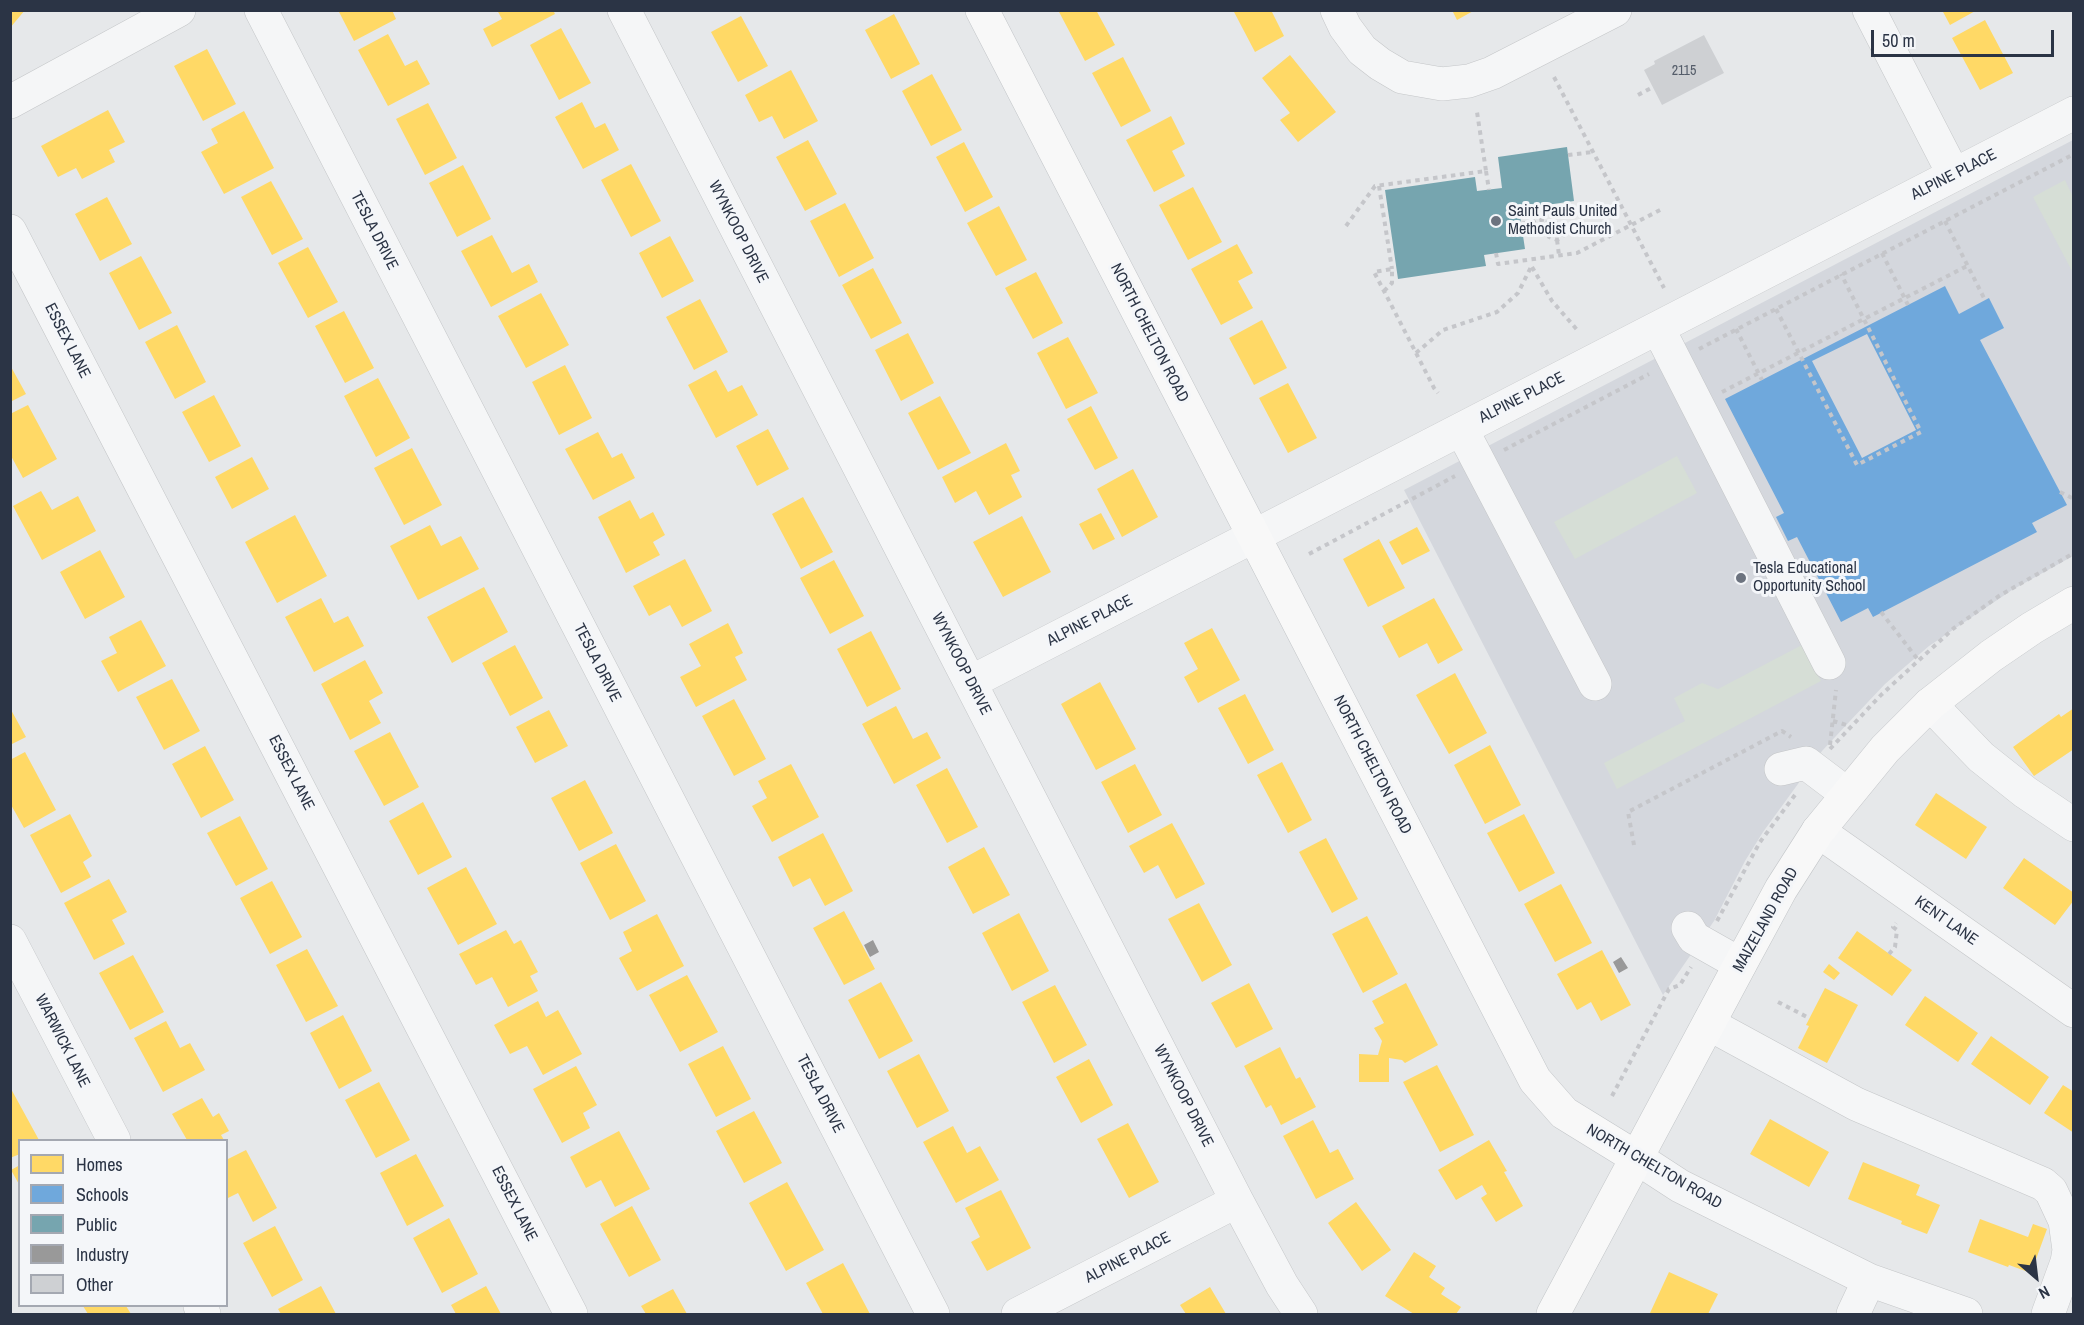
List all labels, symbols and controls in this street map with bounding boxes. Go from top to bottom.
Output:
scale bar [1874,18,2057,56]
text: 50 m [1882,28,1915,53]
house number: 2115 [1672,63,1696,79]
street label: ALPINE PLACE [1908,145,2000,205]
street label: WYNKOOP DRIVE [704,178,772,286]
street label: TESLA DRIVE [346,189,402,273]
place label: Saint Pauls United Methodist Church [1508,202,1617,240]
marker: Saint Pauls United Methodist Church [1489,214,1503,228]
street label: NORTH CHELTON ROAD [1106,260,1192,406]
street label: ESSEX LANE [40,300,94,382]
street label: ALPINE PLACE [1476,368,1568,428]
place label: Tesla Educational Opportunity School [1753,559,1865,597]
marker: Tesla Educational Opportunity School [1734,571,1748,585]
street label: ALPINE PLACE [1044,591,1136,651]
street label: WYNKOOP DRIVE [927,610,995,718]
street label: TESLA DRIVE [569,621,625,705]
street label: NORTH CHELTON ROAD [1329,692,1415,838]
street label: ESSEX LANE [264,732,318,814]
street label: MAIZELAND ROAD [1729,864,1803,976]
street label: KENT LANE [1911,892,1981,950]
street label: WARWICK LANE [30,991,94,1091]
street label: WYNKOOP DRIVE [1149,1042,1217,1150]
street label: TESLA DRIVE [792,1052,848,1136]
street label: NORTH CHELTON ROAD [1583,1120,1725,1214]
legend [18,1139,228,1307]
text: Homes [76,1152,123,1177]
street label: ESSEX LANE [487,1163,541,1245]
text: Schools [76,1182,129,1207]
text: Public [76,1212,117,1237]
street label: ALPINE PLACE [1082,1228,1174,1288]
text: Industry [76,1242,129,1267]
north arrow [2006,1247,2066,1307]
text: Other [76,1272,113,1297]
text: N [2035,1281,2054,1305]

